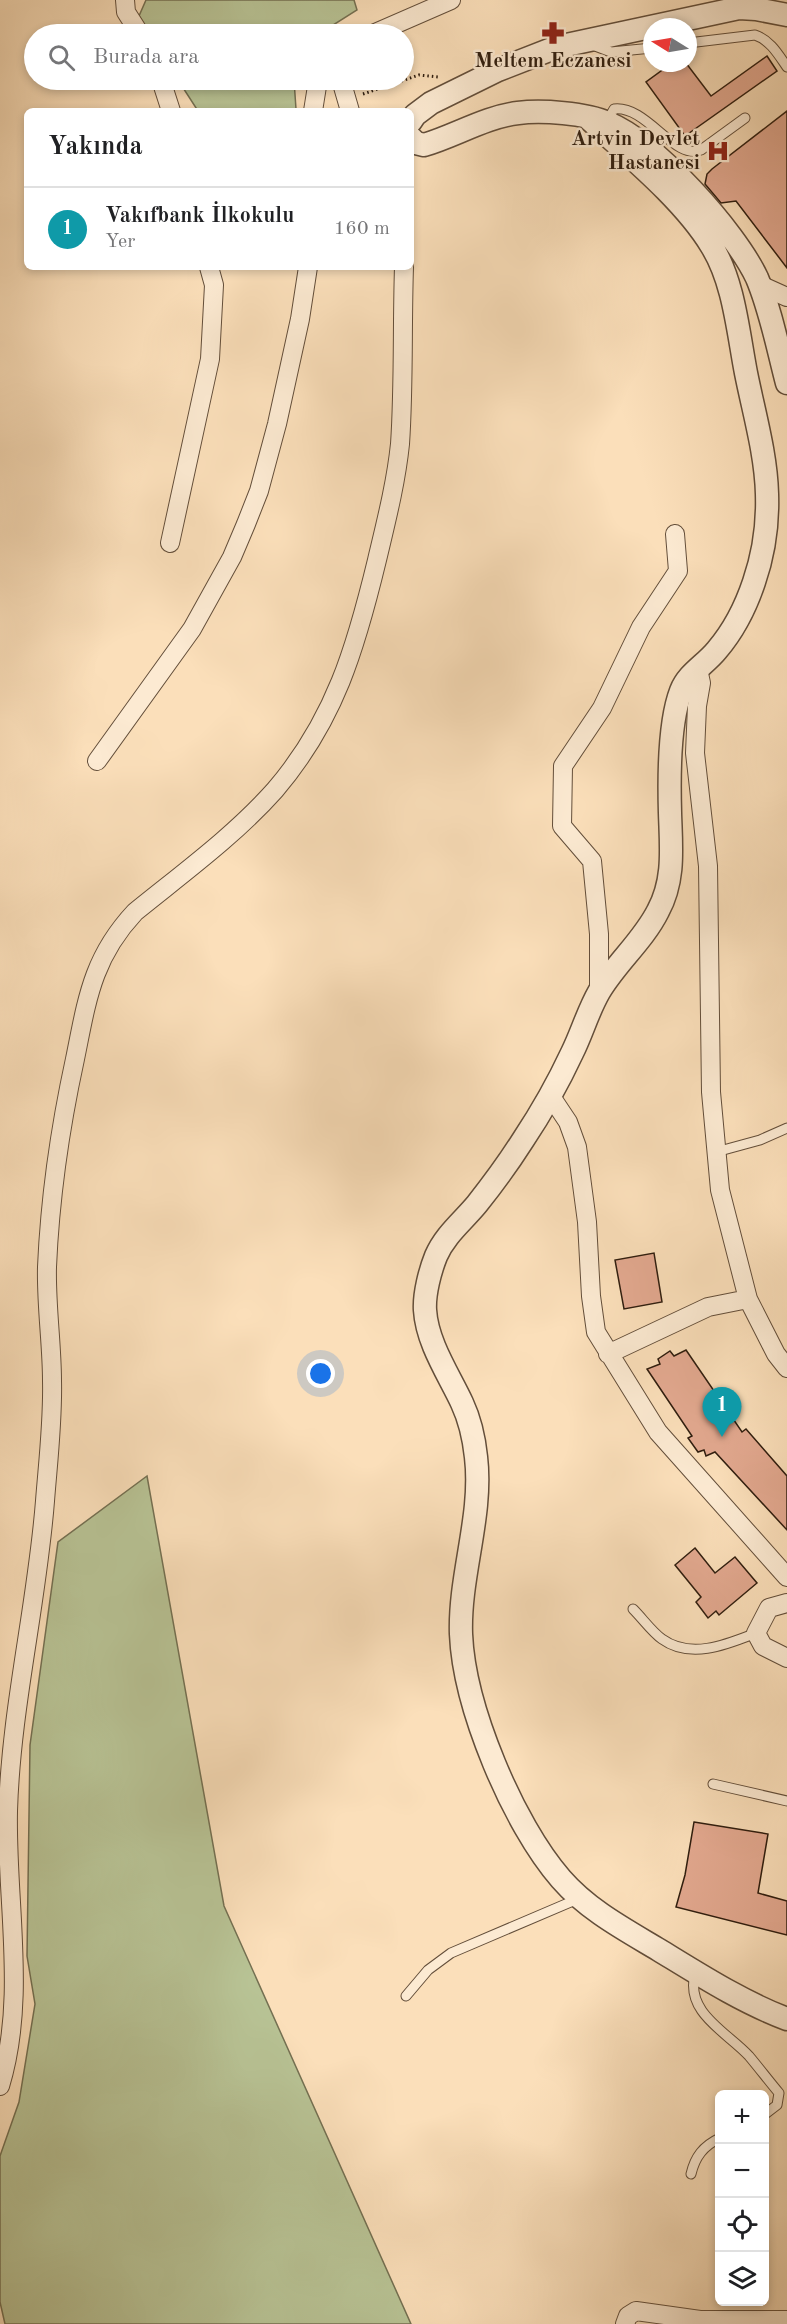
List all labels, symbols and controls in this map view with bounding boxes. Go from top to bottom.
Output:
north arrow [643,18,697,72]
pharmacy icon: Meltem Eczanesi [540,20,566,46]
search box [24,24,414,90]
icon: search [45,41,78,74]
text: Burada ara [93,46,199,68]
place label: Meltem Eczanesi [475,51,631,72]
place label: Artvin Devlet Hastanesi [571,129,700,174]
text: Yakında [48,134,143,160]
hospital icon: Artvin Devlet Hastanesi [705,138,731,164]
text: Vakıfbank İlkokulu [105,205,294,227]
text: 1 [62,219,73,239]
text: 160 m [334,219,390,239]
text: Yer [105,232,136,252]
your location [306,1359,335,1388]
pin: 1 [702,1388,742,1437]
map controls [715,2090,769,2306]
button: + [715,2090,769,2144]
button: − [715,2144,769,2198]
button: locate [715,2198,769,2252]
button: layers [715,2252,769,2306]

